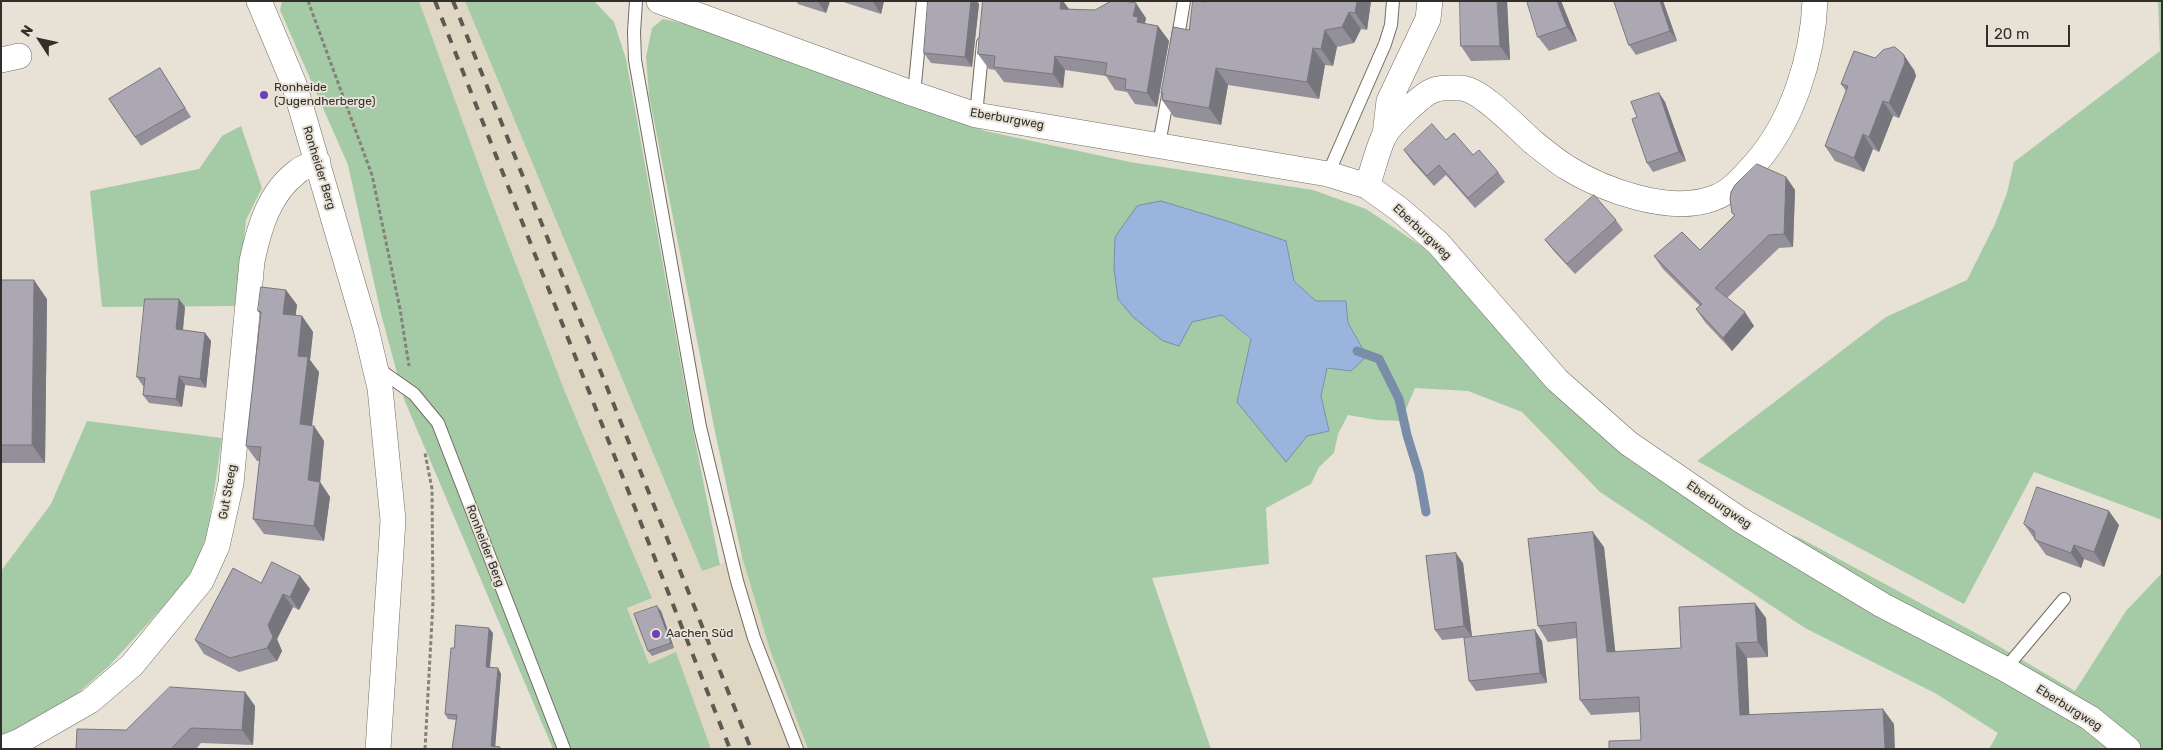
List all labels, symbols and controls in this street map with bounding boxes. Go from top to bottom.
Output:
north arrow [15,15,65,65]
scale bar [1988,15,2072,47]
text: N [17,22,37,40]
text: 20 m [1994,25,2029,43]
place label: Ronheide (Jugendherberge) [274,81,375,109]
marker: Ronheide (Jugendherberge) [258,89,270,101]
street label: Eberburgweg [969,105,1045,133]
street label: Ronheider Berg [299,125,339,211]
street label: Eberburgweg [1390,201,1454,263]
street label: Gut Steeg [216,463,240,521]
street label: Eberburgweg [1684,478,1754,532]
street label: Ronheider Berg [463,503,507,589]
place label: Aachen Süd [666,627,733,641]
marker: Aachen Süd [650,628,662,640]
street label: Eberburgweg [2033,682,2105,734]

